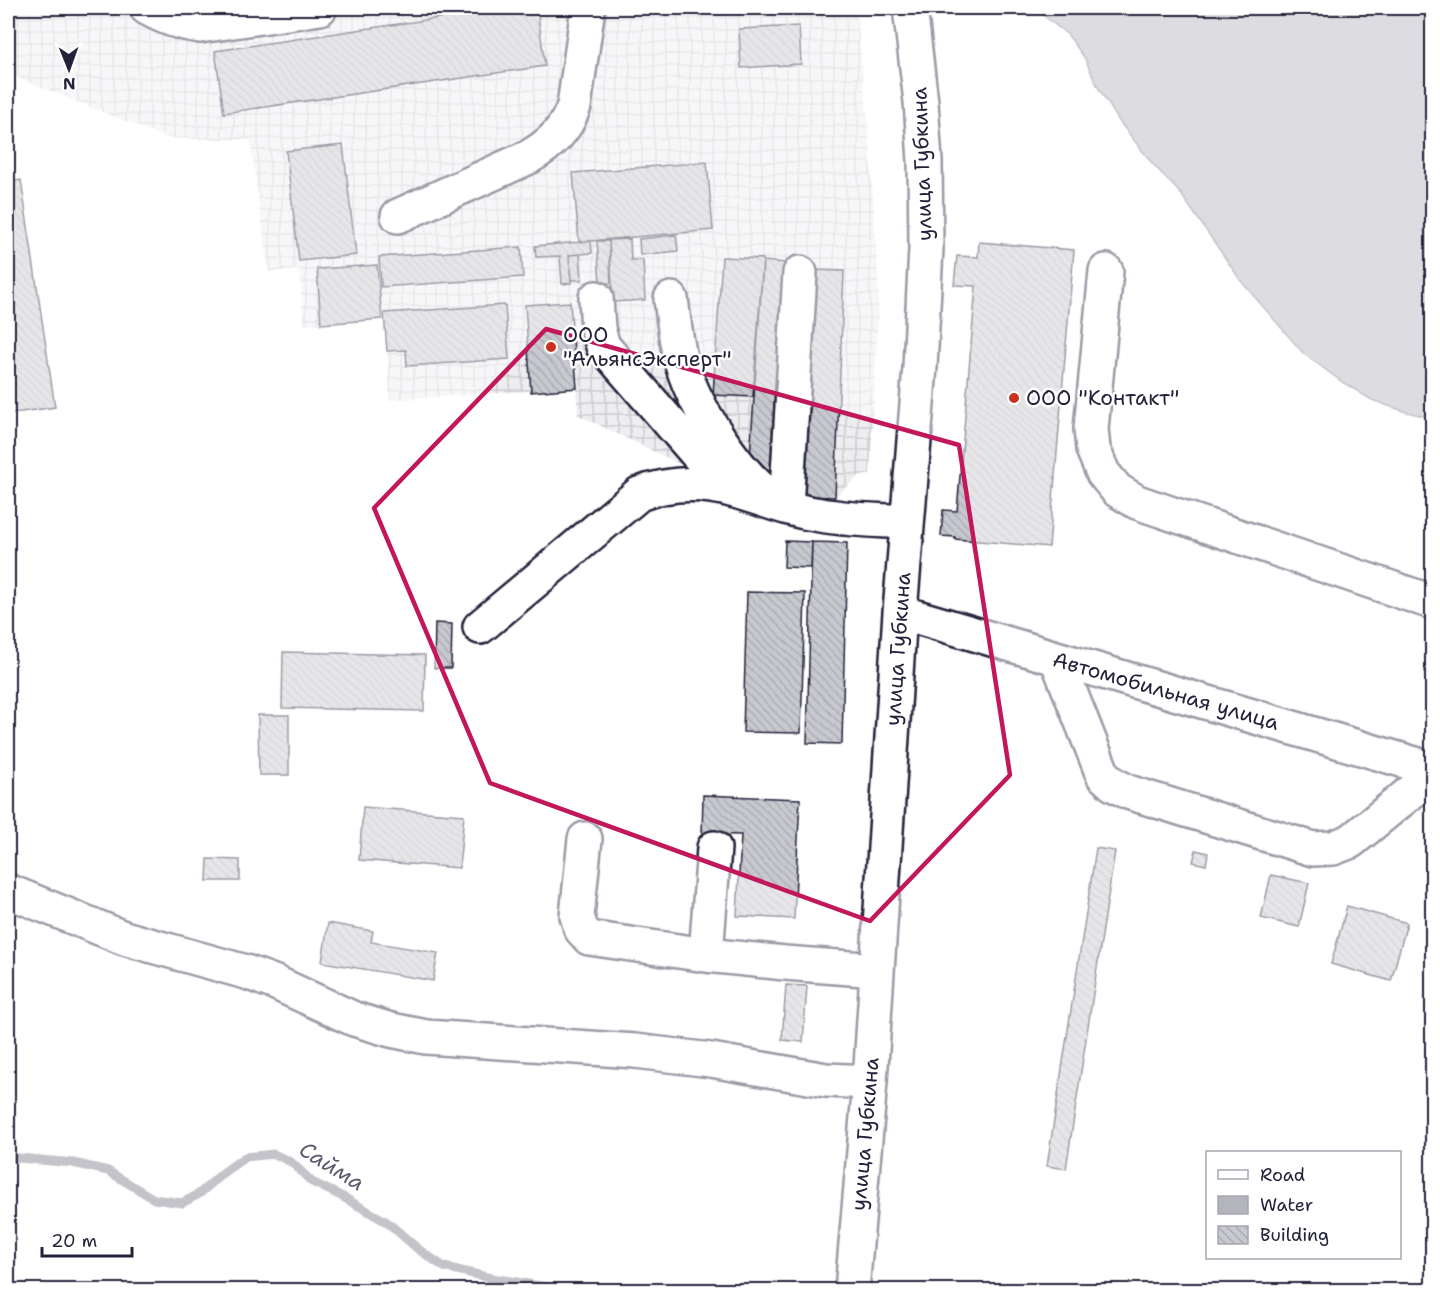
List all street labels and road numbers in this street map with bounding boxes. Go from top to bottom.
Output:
street label: улица Губкина [905,87,939,241]
street label: улица Губкина [879,571,917,727]
street label: Автомобильная улица [1050,645,1282,737]
street label: улица Губкина [844,1056,886,1212]

